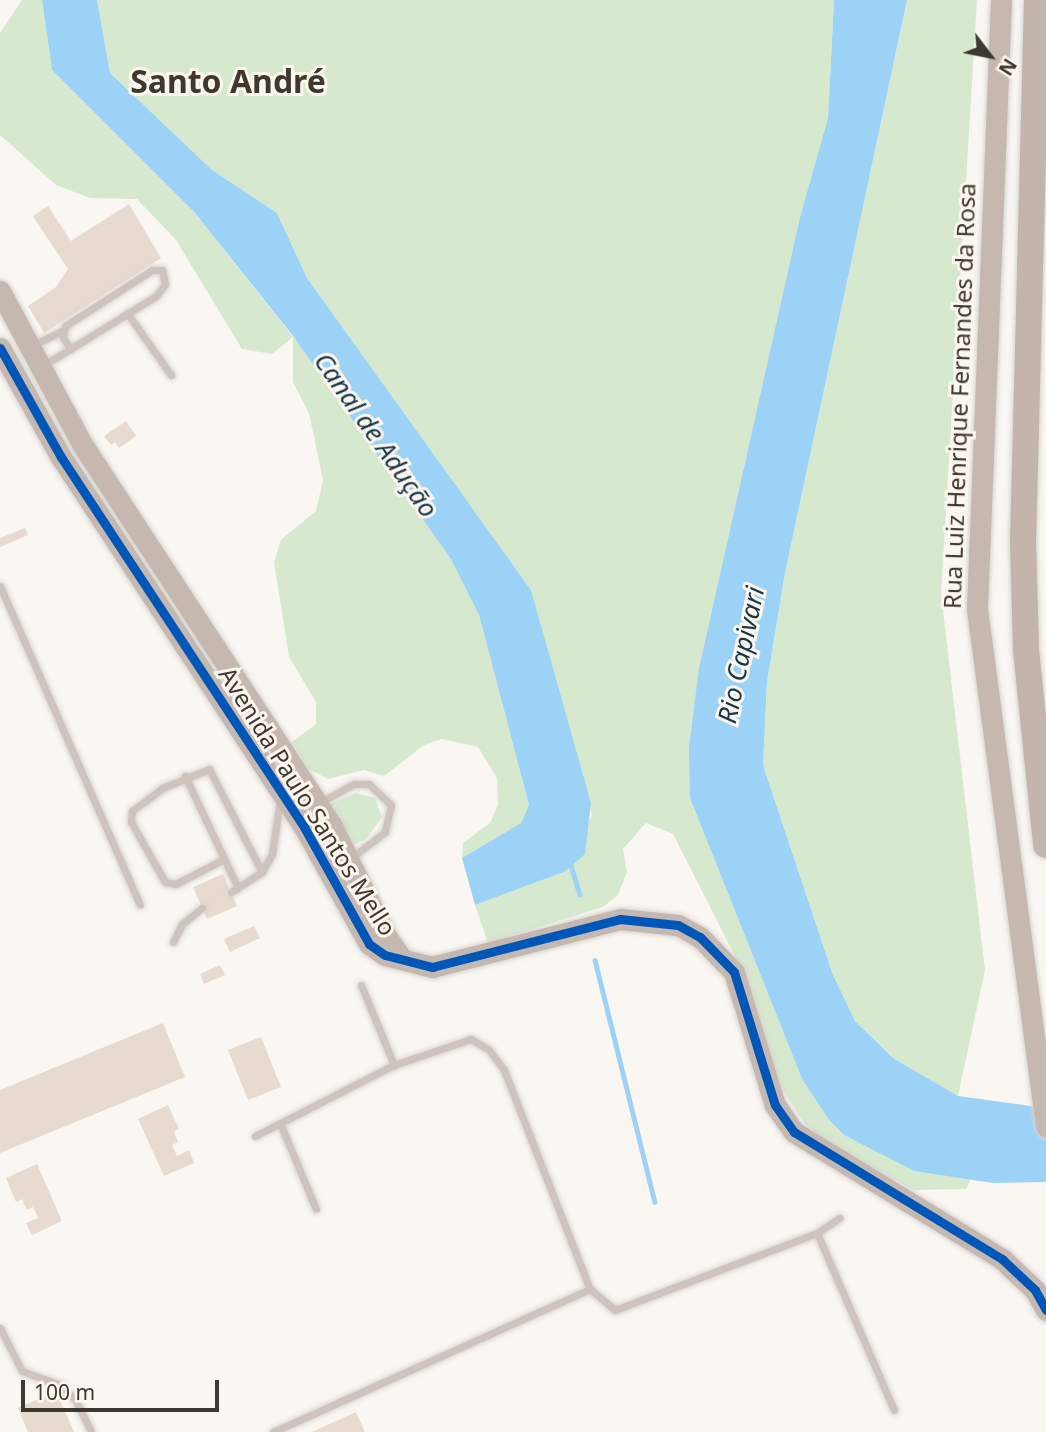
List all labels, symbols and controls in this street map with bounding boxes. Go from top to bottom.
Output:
north arrow [955,21,1025,91]
text: N [993,54,1023,81]
district label: Santo André [130,62,326,100]
street label: Rua Luiz Henrique Fernandes da Rosa [937,183,981,609]
water label: Canal de Adução [308,347,444,523]
water label: Rio Capivari [711,584,771,726]
street label: Avenida Paulo Santos Mello [213,662,403,940]
scale bar [24,1366,222,1410]
text: 100 m [34,1378,95,1406]

